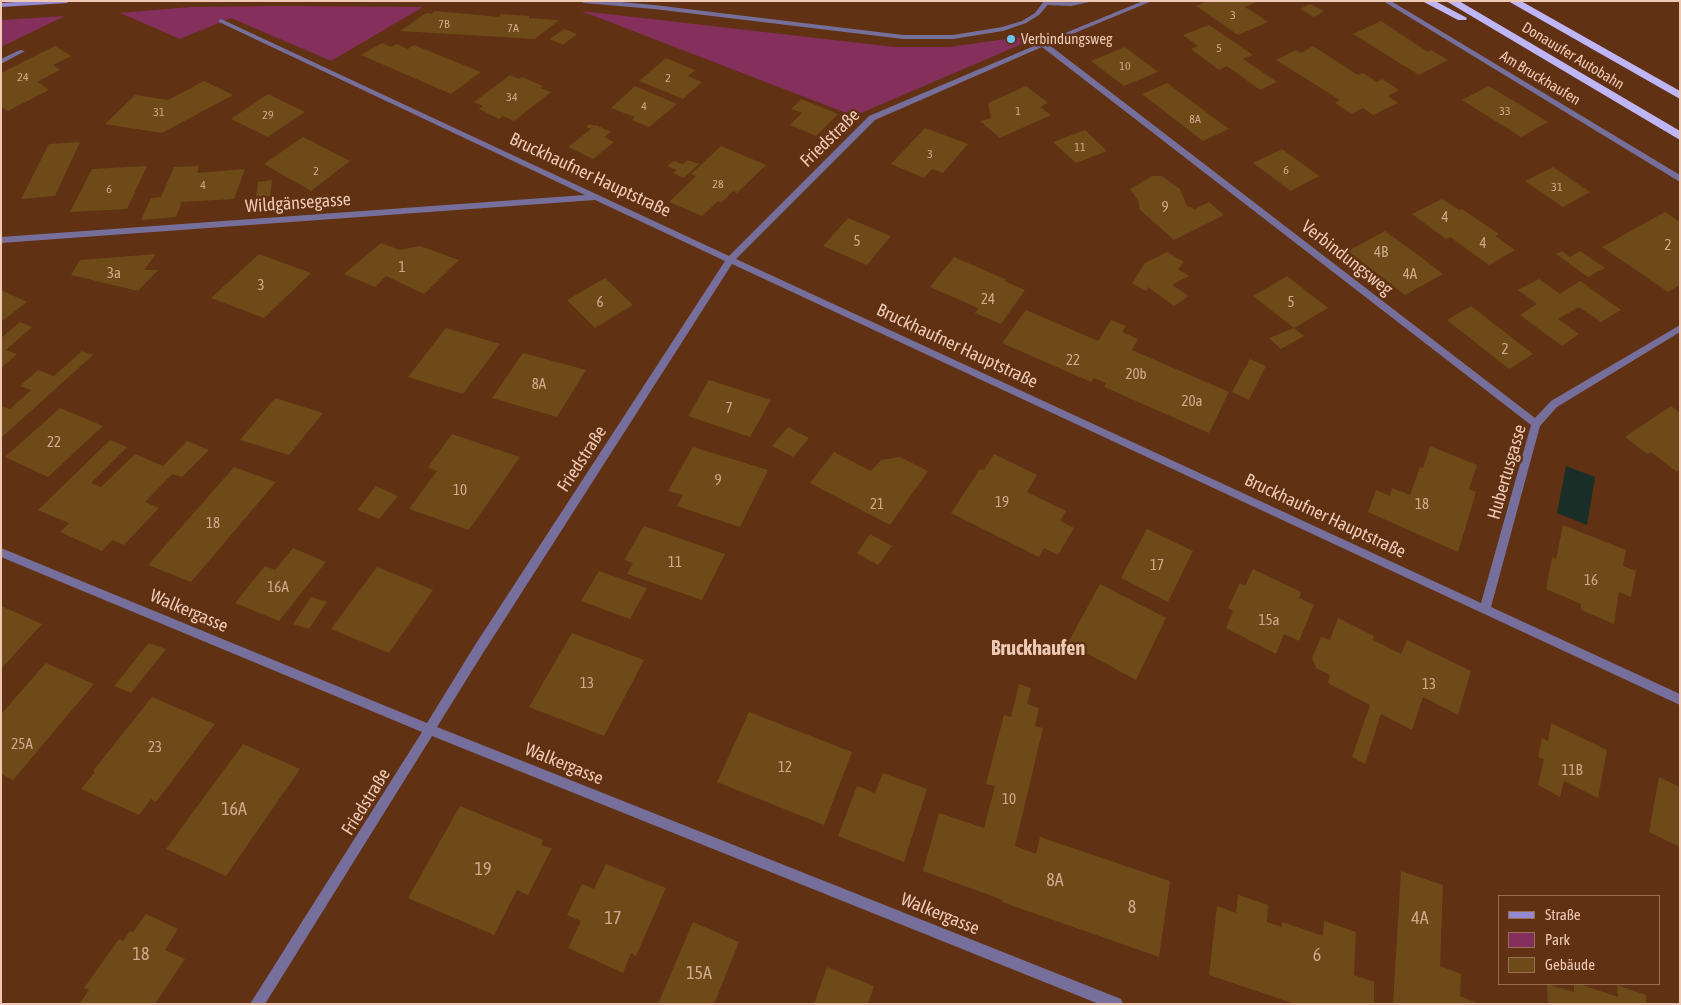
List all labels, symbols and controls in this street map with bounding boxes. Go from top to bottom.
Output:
house number: 3 [1230,8,1236,22]
house number: 7B [438,17,450,31]
street label: Donauufer Autobahn [1519,18,1627,94]
house number: 7A [507,21,519,35]
place label: Verbindungsweg [1021,30,1112,48]
marker: Verbindungsweg [1005,33,1017,45]
house number: 5 [1216,41,1222,55]
street label: Am Bruckhaufen [1496,47,1584,109]
house number: 10 [1119,59,1131,73]
house number: 24 [17,70,29,84]
house number: 2 [665,71,671,85]
house number: 34 [506,90,518,104]
house number: 4 [641,99,647,113]
street label: Friedstraße [796,104,864,172]
house number: 1 [1015,104,1021,118]
house number: 33 [1499,104,1511,118]
house number: 31 [153,105,165,119]
house number: 29 [262,108,274,122]
house number: 8A [1189,112,1201,126]
street label: Bruckhaufner Hauptstraße [506,128,674,222]
house number: 11 [1074,140,1086,154]
house number: 3 [927,147,933,161]
house number: 6 [1283,163,1289,177]
house number: 2 [313,164,319,178]
house number: 28 [712,177,724,191]
house number: 4 [200,178,206,192]
house number: 31 [1551,180,1563,194]
house number: 6 [106,182,112,196]
street label: Wildgänsegasse [244,189,352,217]
house number: 9 [1161,198,1169,216]
house number: 4 [1441,208,1449,226]
street label: Verbindungsweg [1297,216,1397,300]
house number: 5 [853,232,861,250]
house number: 4 [1479,234,1487,252]
house number: 2 [1664,236,1672,254]
house number: 4B [1374,243,1388,261]
house number: 1 [398,258,406,276]
house number: 3a [107,264,121,282]
house number: 4A [1403,265,1417,283]
house number: 3 [257,276,265,294]
house number: 24 [981,290,995,308]
house number: 6 [596,293,604,311]
house number: 5 [1287,293,1295,311]
street label: Bruckhaufner Hauptstraße [873,299,1041,393]
house number: 2 [1501,340,1509,358]
house number: 22 [1066,351,1080,369]
house number: 20b [1125,365,1147,383]
house number: 8A [532,375,546,393]
house number: 20a [1181,392,1203,410]
house number: 7 [725,399,733,417]
street label: Friedstraße [553,422,611,496]
street label: Hubertusgasse [1483,422,1531,522]
house number: 22 [47,433,61,451]
street label: Bruckhaufner Hauptstraße [1241,469,1409,563]
house number: 9 [714,471,722,489]
house number: 10 [453,481,467,499]
house number: 19 [995,493,1009,511]
house number: 21 [870,495,884,513]
house number: 18 [1415,495,1429,513]
house number: 18 [206,514,220,532]
house number: 11 [668,553,682,571]
house number: 17 [1150,556,1164,574]
house number: 16 [1584,571,1598,589]
house number: 16A [267,578,289,596]
street label: Walkergasse [147,585,231,637]
house number: 15a [1258,611,1280,629]
district label: Bruckhaufen [991,637,1085,661]
house number: 13 [580,674,594,692]
house number: 13 [1422,675,1436,693]
house number: 25A [11,735,33,753]
house number: 23 [148,738,162,756]
street label: Walkergasse [522,738,606,790]
house number: 12 [778,758,792,776]
house number: 11B [1561,761,1583,779]
street label: Friedstraße [337,765,395,839]
house number: 10 [1002,790,1016,808]
house number: 16A [221,798,247,820]
house number: 19 [475,858,491,880]
house number: 8A [1046,869,1064,891]
street label: Walkergasse [898,888,982,940]
legend [1498,895,1661,985]
house number: 8 [1128,896,1136,918]
text: Straße [1545,906,1581,923]
house number: 17 [605,907,621,929]
house number: 4A [1411,907,1429,929]
text: Park [1545,931,1570,948]
house number: 18 [133,943,149,965]
house number: 6 [1313,944,1321,966]
text: Gebäude [1545,956,1595,973]
house number: 15A [686,962,712,984]

